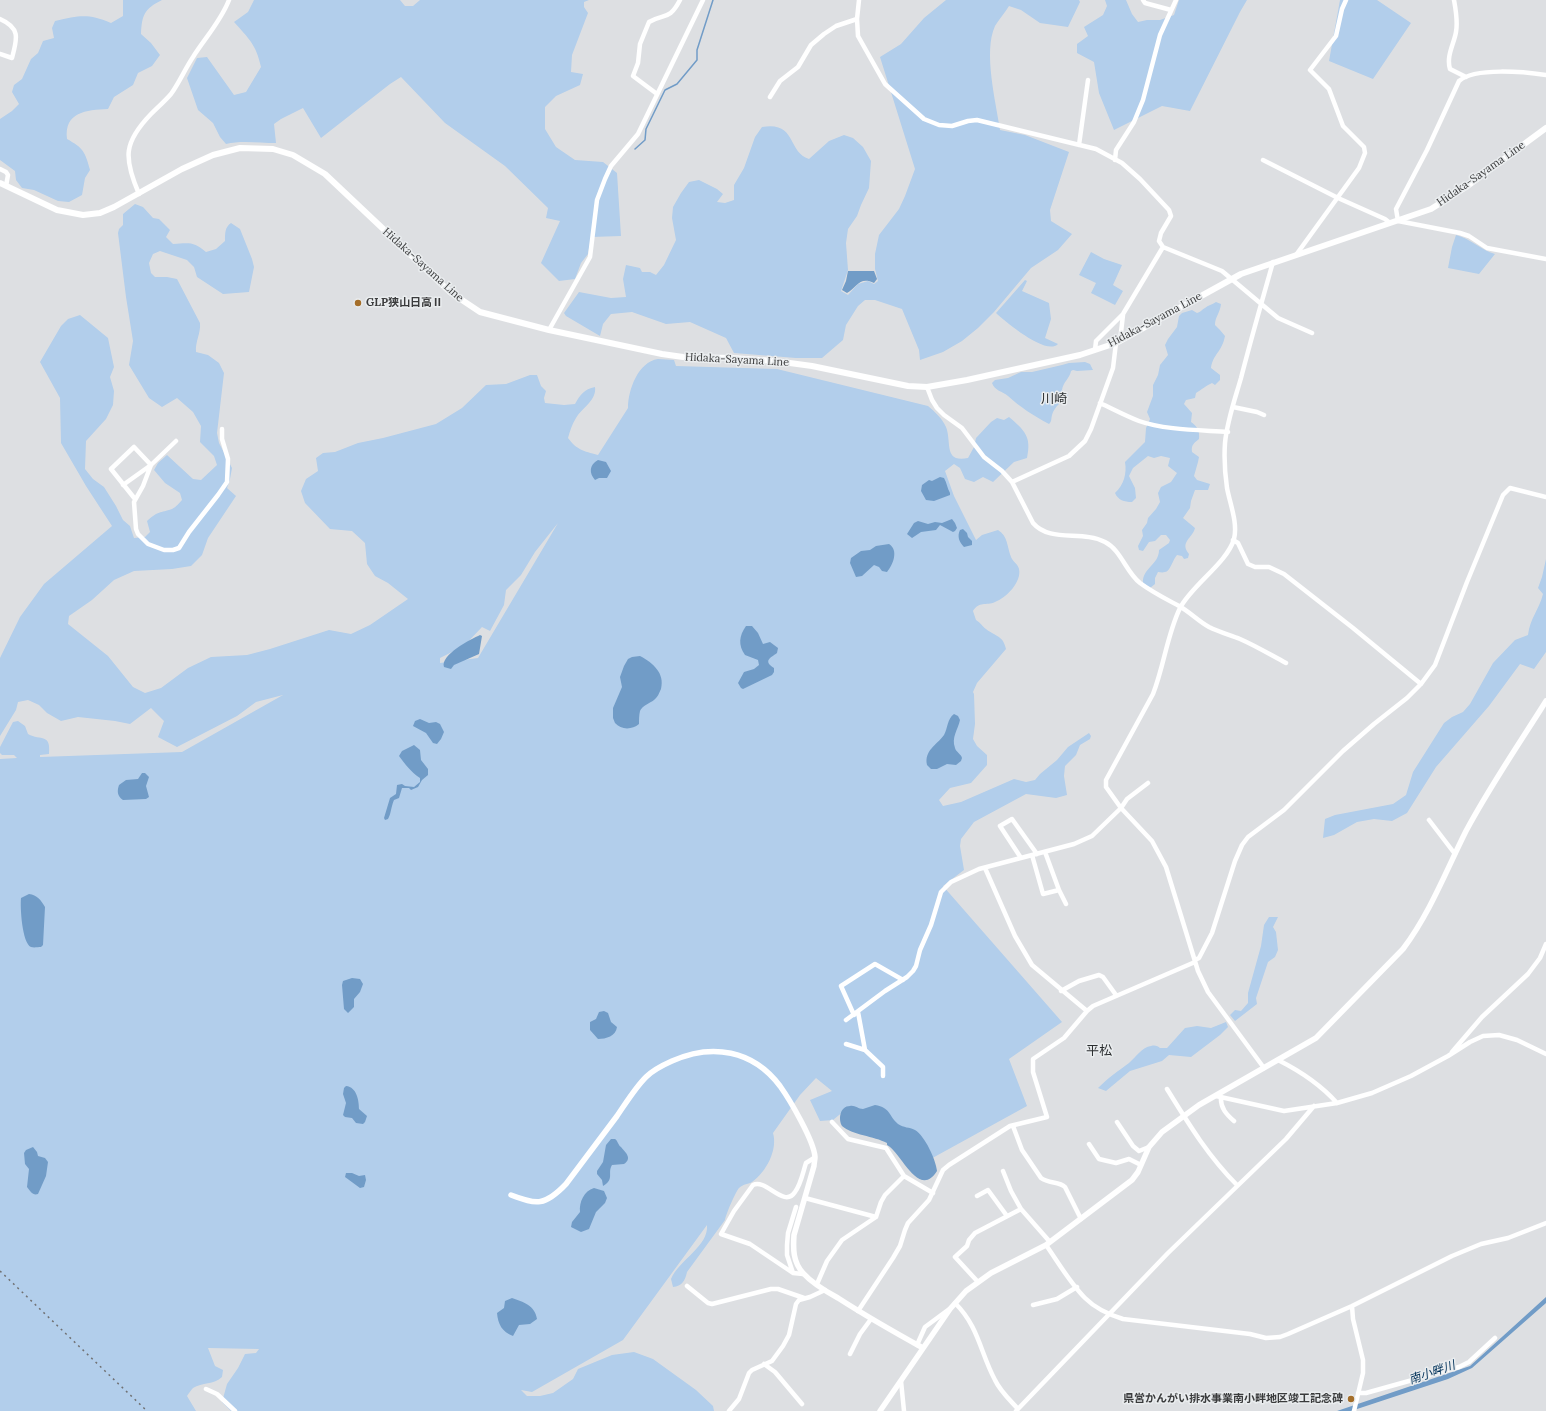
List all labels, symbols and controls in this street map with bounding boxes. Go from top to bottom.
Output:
street label: Hidaka-Sayama Line [1434,139,1528,209]
street label: Hidaka-Sayama Line [380,225,466,305]
street label: Hidaka-Sayama Line [1106,290,1204,350]
place label: GLP狭山日高Ⅱ [366,296,443,310]
marker: GLP狭山日高Ⅱ [353,298,363,308]
street label: Hidaka-Sayama Line [685,351,789,369]
district label: 川崎 [1041,391,1067,407]
district label: 平松 [1086,1043,1112,1059]
water label: 南小畔川 [1407,1358,1457,1388]
place label: 県営かんがい排水事業南小畔地区竣工記念碑 [1123,1392,1343,1406]
marker: 県営かんがい排水事業南小畔地区竣工記念碑 [1346,1394,1356,1404]

